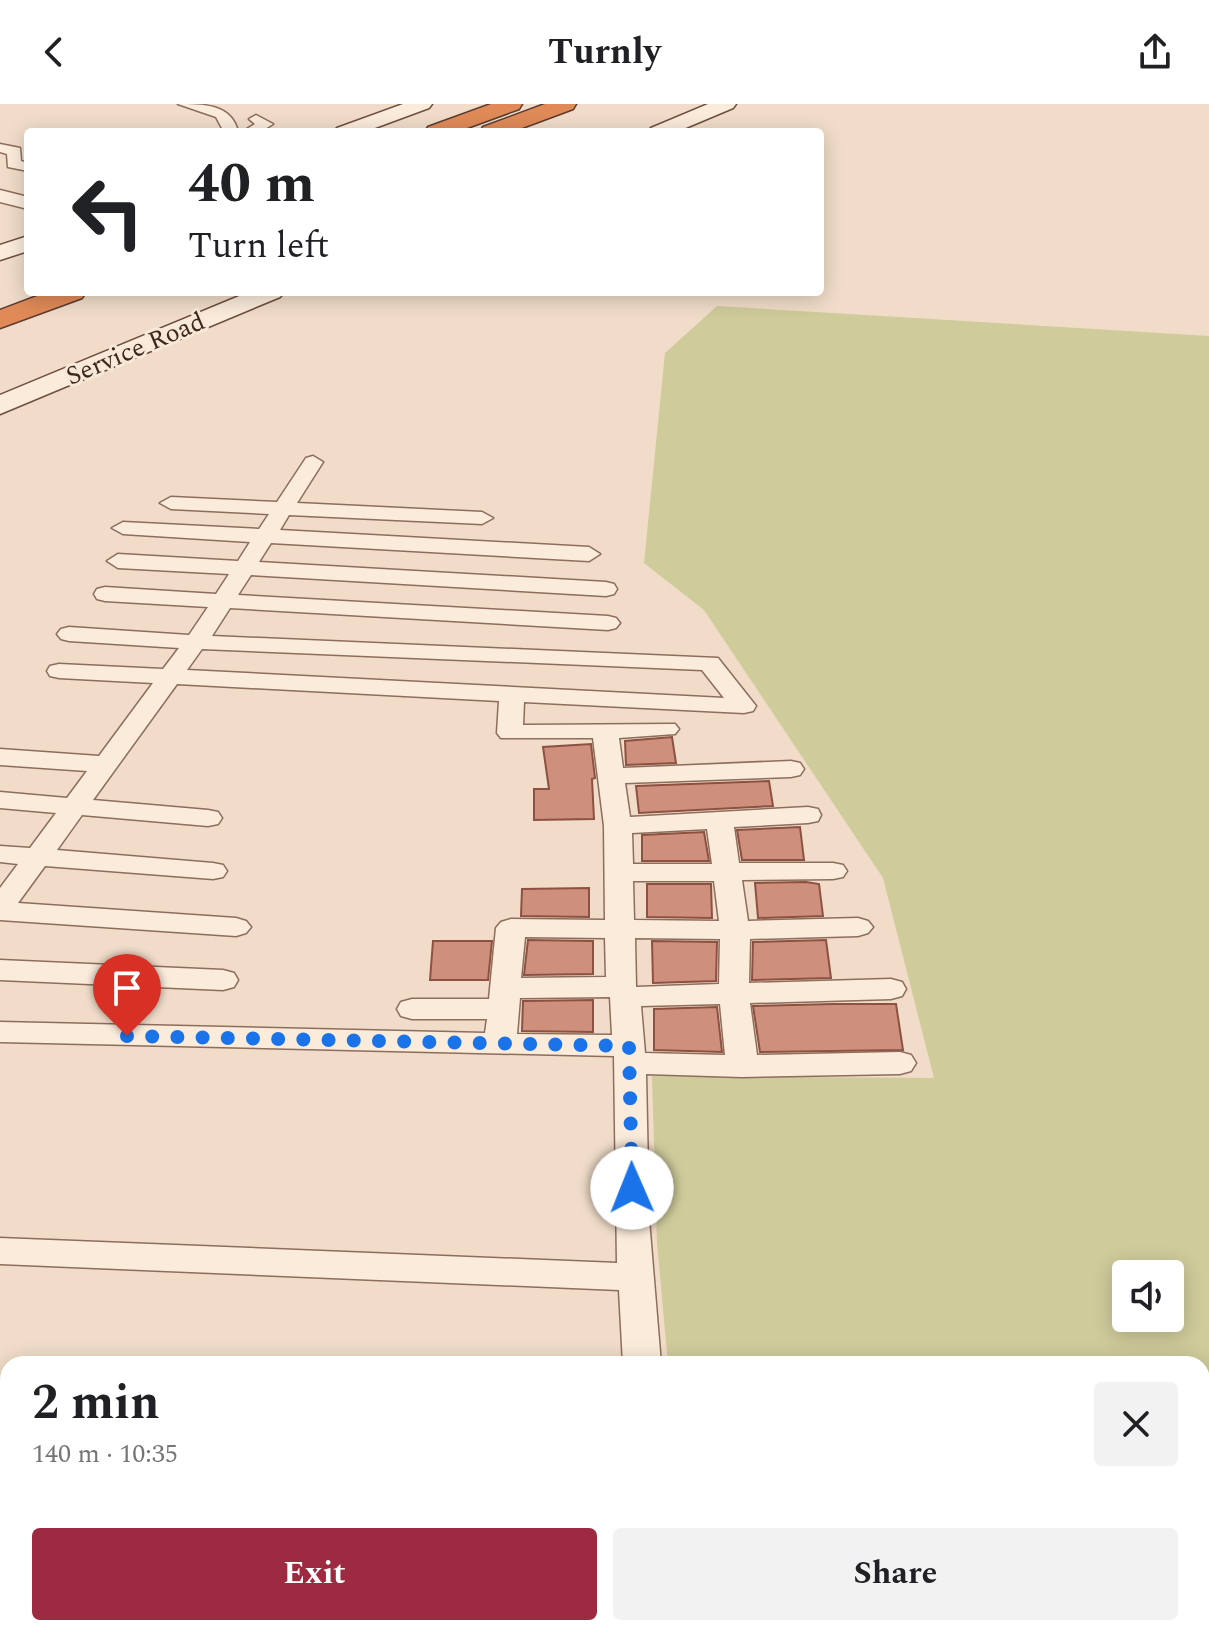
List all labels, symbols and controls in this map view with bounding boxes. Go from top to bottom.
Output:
text: Turnly [548,25,661,80]
icon: back [32,30,76,74]
icon: share [1133,30,1177,74]
text: 40 m [188,142,315,227]
icon: left [56,160,160,264]
text: Turn left [188,219,329,274]
street label: Service Road [59,302,211,396]
pin [93,954,161,1036]
icon: arrive [105,966,149,1010]
position arrow [590,1146,674,1230]
map controls [1112,1260,1184,1332]
button: sound [1112,1260,1184,1332]
text: 2 min [32,1367,160,1440]
button: close [1094,1382,1178,1466]
text: 140 m · 10:35 [32,1434,178,1474]
button: Exit [32,1528,597,1620]
button: Share [613,1528,1178,1620]

